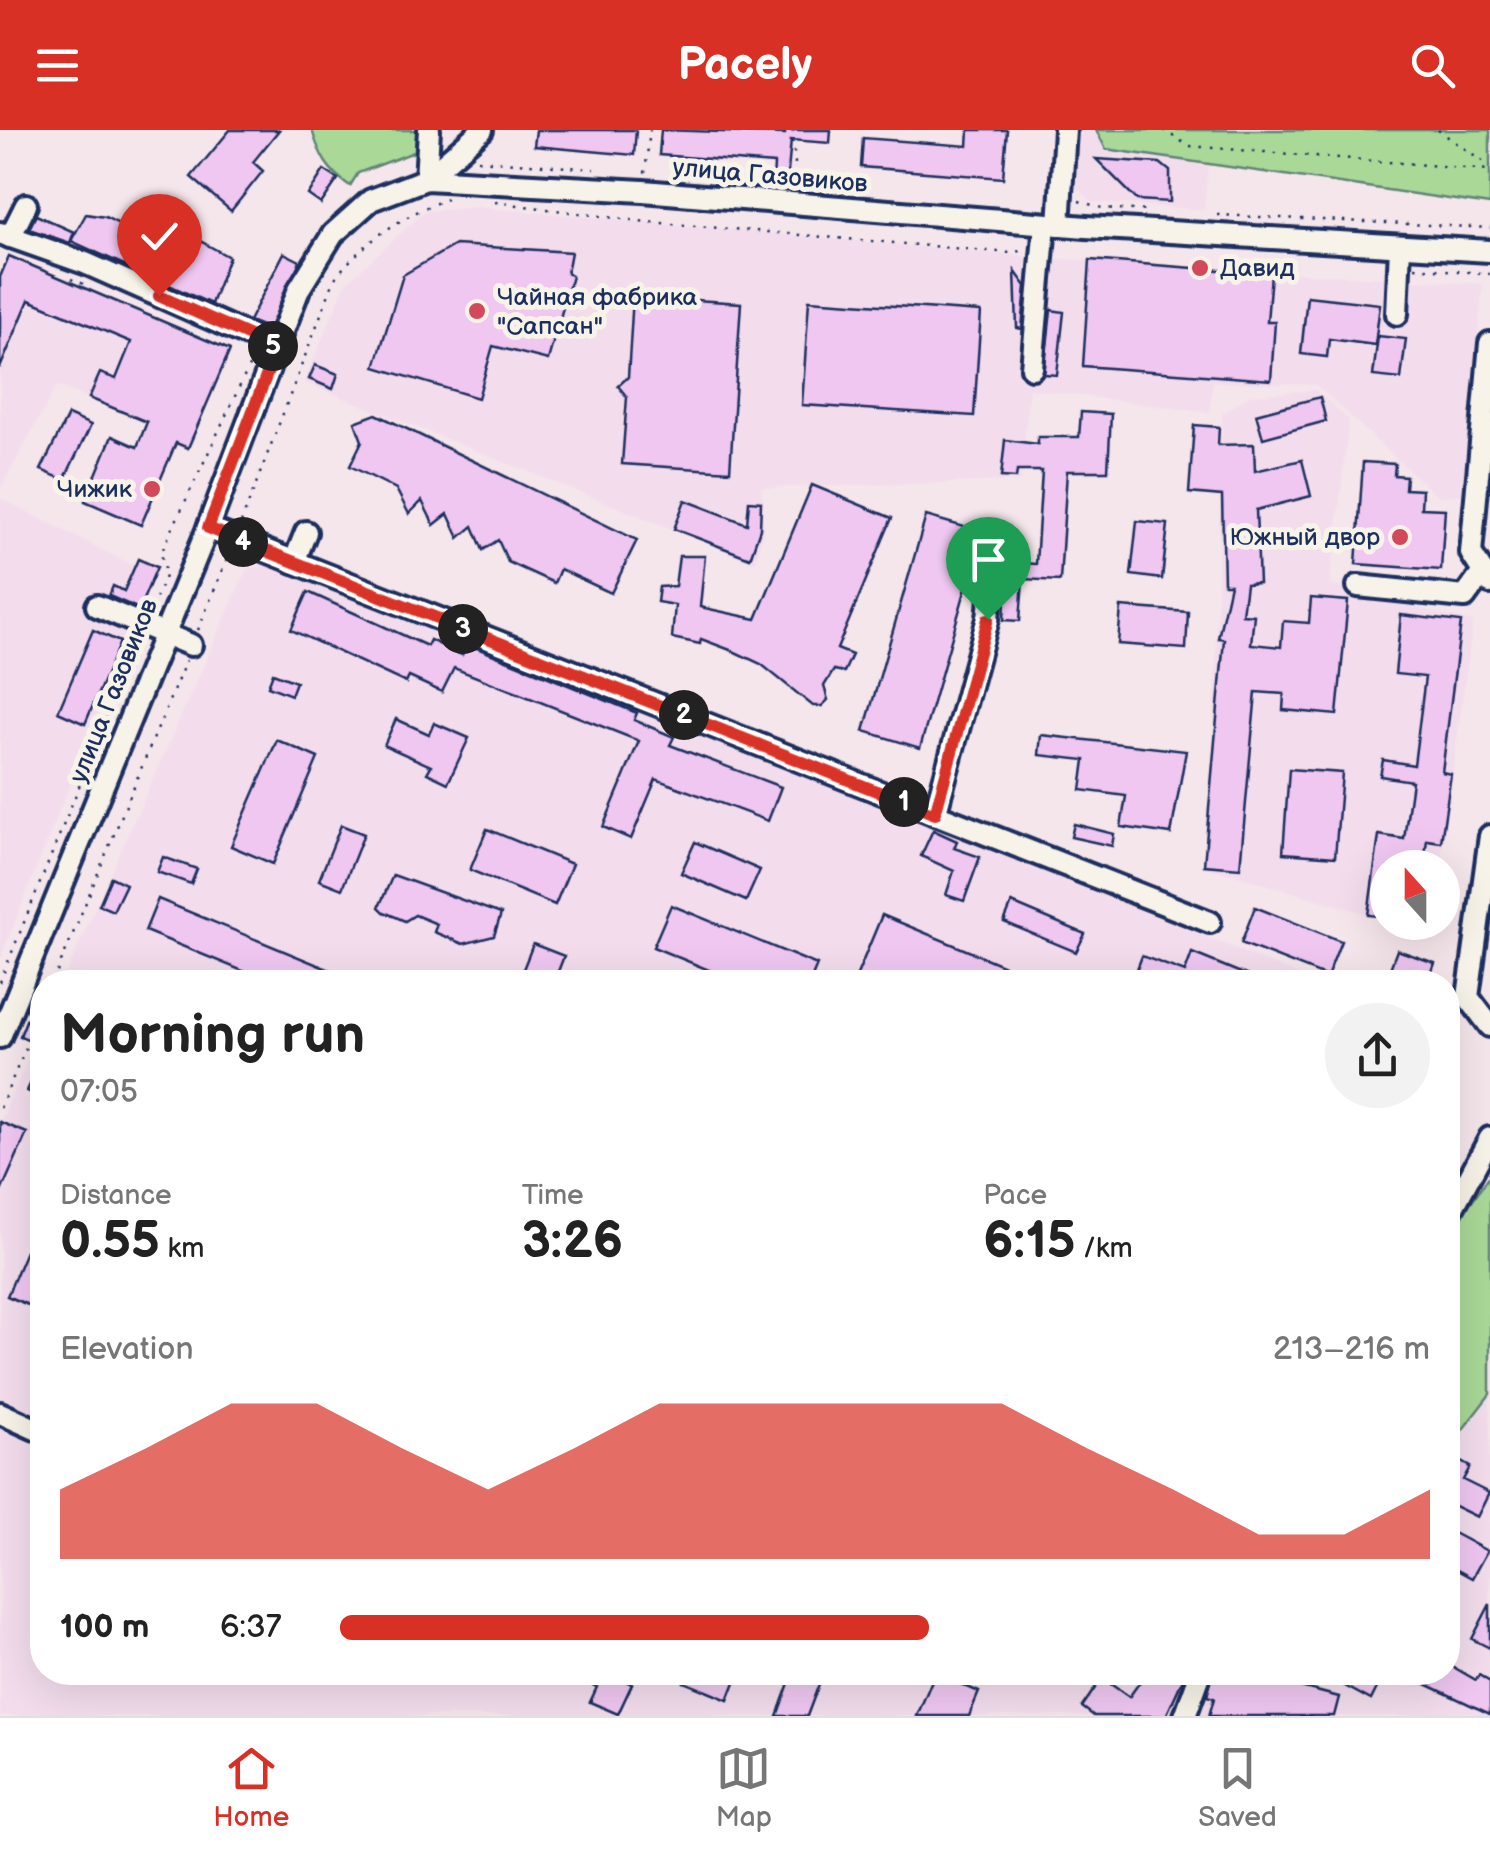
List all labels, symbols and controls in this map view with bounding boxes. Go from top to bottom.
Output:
icon: menu [30,38,85,93]
text: Pacely [678,38,812,93]
icon: search [1405,38,1460,93]
street label: улица Газовиков [671,152,869,200]
pin [117,194,202,297]
icon: check [132,209,187,264]
place label: Давид [1220,253,1295,284]
marker: Давид [1189,257,1211,279]
place label: Чайная фабрика "Сапсан" [497,282,698,342]
marker: Чайная фабрика "Сапсан" [466,300,488,322]
pin: 5 [248,321,298,371]
text: 5 [265,329,281,362]
place label: Чижик [57,474,133,505]
marker: Чижик [141,478,163,500]
pin: 4 [218,517,268,567]
pin [946,517,1031,620]
place label: Южный двор [1229,522,1380,553]
text: 4 [235,525,251,558]
marker: Южный двор [1389,526,1411,548]
icon: arrive [961,532,1016,587]
street label: улица Газовиков [63,595,165,787]
pin: 3 [438,604,488,654]
text: 3 [455,612,471,645]
pin: 2 [659,690,709,740]
text: 2 [676,698,692,731]
pin: 1 [879,777,929,827]
text: 1 [898,785,910,818]
north arrow [1370,850,1460,940]
map controls [1370,850,1460,940]
text: Morning run [60,1002,365,1069]
button: share [1325,1003,1430,1108]
text: 07:05 [60,1073,138,1112]
text: Distance [60,1179,172,1212]
text: Time [522,1179,584,1212]
text: Pace [983,1179,1047,1212]
text: 0.55 [60,1212,160,1272]
text: 3:26 [522,1212,623,1272]
text: 6:15 [983,1212,1076,1272]
text: km [160,1232,204,1265]
text: /km [1076,1232,1133,1265]
text: Elevation [60,1330,193,1369]
text: 213–216 m [1273,1330,1430,1369]
text: 100 m [60,1608,149,1647]
text: 6:37 [220,1608,281,1647]
tab: Home [213,1741,289,1834]
tab: Map [716,1741,772,1834]
tab: Saved [1198,1741,1277,1834]

